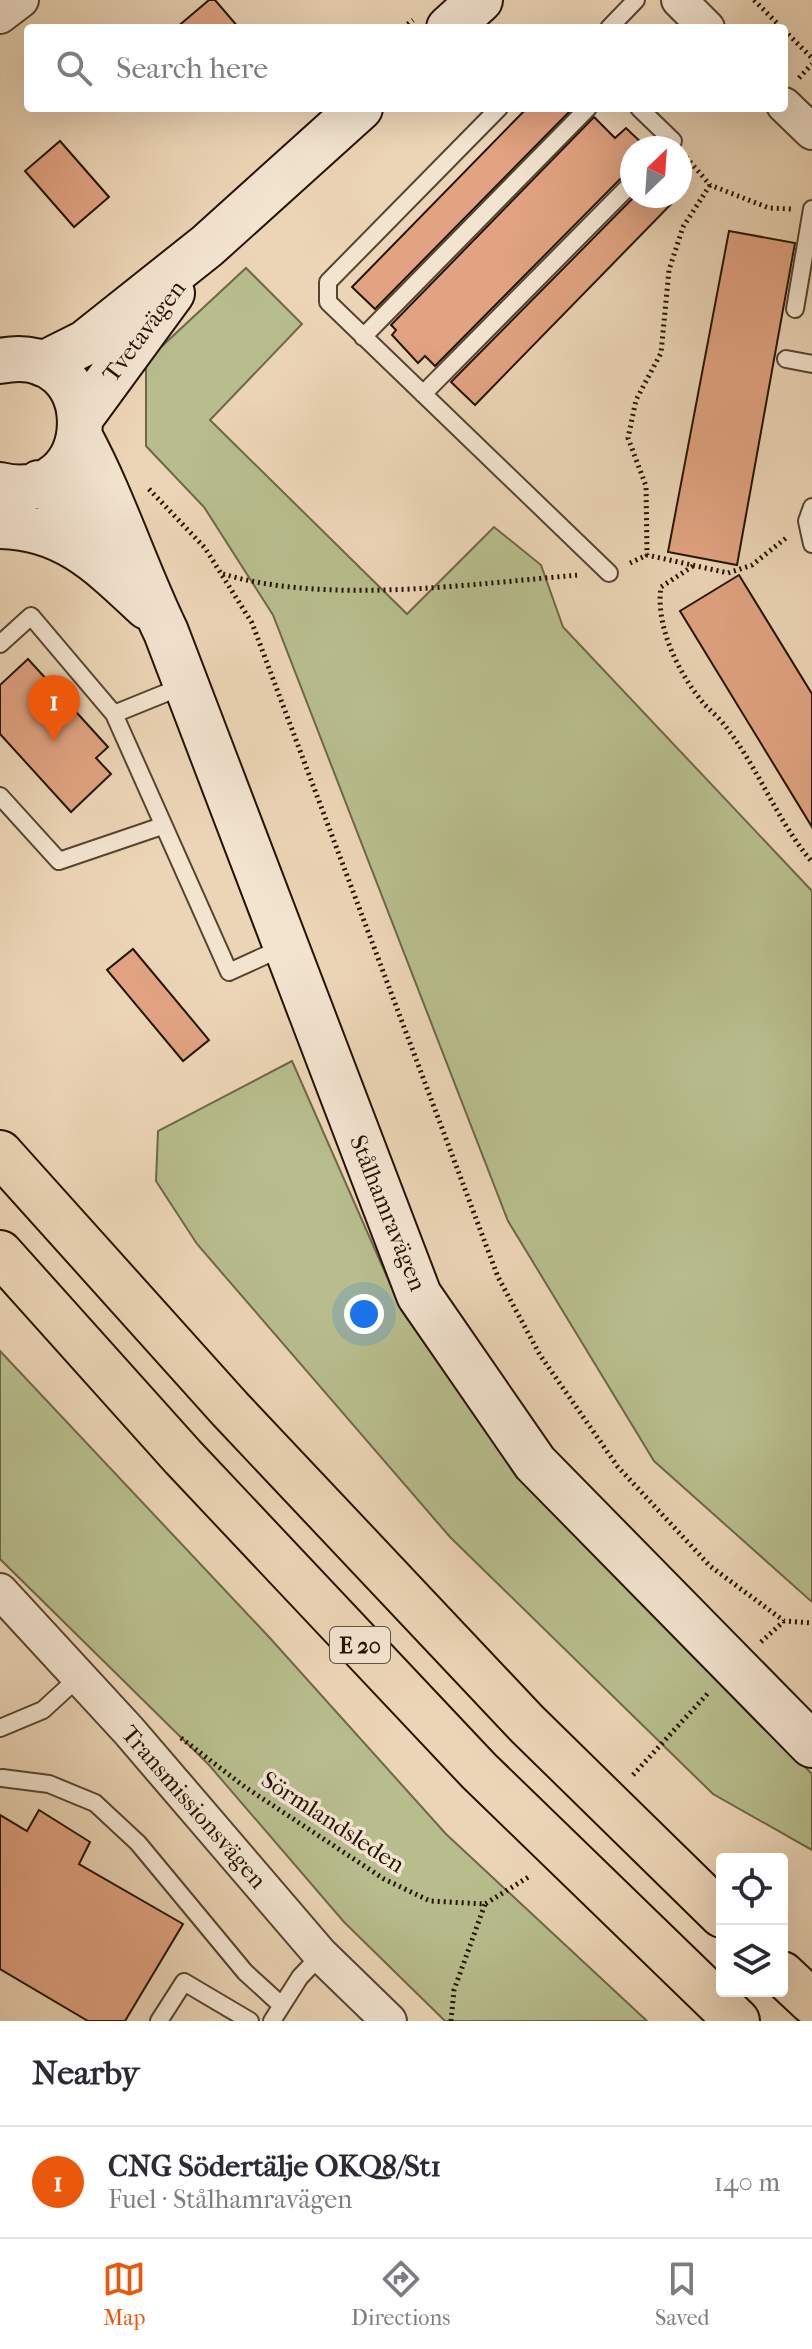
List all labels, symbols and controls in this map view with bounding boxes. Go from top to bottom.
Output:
search box [24,24,788,112]
icon: search [52,46,96,90]
text: Search here [116,51,268,86]
north arrow [620,136,692,208]
street label: Tvetavägen [97,275,191,387]
pin: 1 [28,675,80,741]
street label: Stålhamravägen [344,1131,432,1295]
your location [344,1294,384,1334]
road number: E 20 [330,1627,390,1663]
street label: Transmissionsvägen [116,1720,272,1894]
street label: Sörmlandsleden [256,1765,410,1879]
map controls [716,1853,788,1997]
button: locate [716,1853,788,1925]
button: layers [716,1925,788,1997]
text: Nearby [32,2053,139,2093]
text: CNG Södertälje OKQ8/St1 [108,2149,441,2184]
text: 1 [53,2167,63,2198]
text: 140 m [714,2167,780,2198]
text: Fuel · Stålhamravägen [108,2184,352,2215]
tab: Map [102,2257,146,2331]
tab: Directions [351,2257,450,2331]
tab: Saved [655,2257,710,2331]

